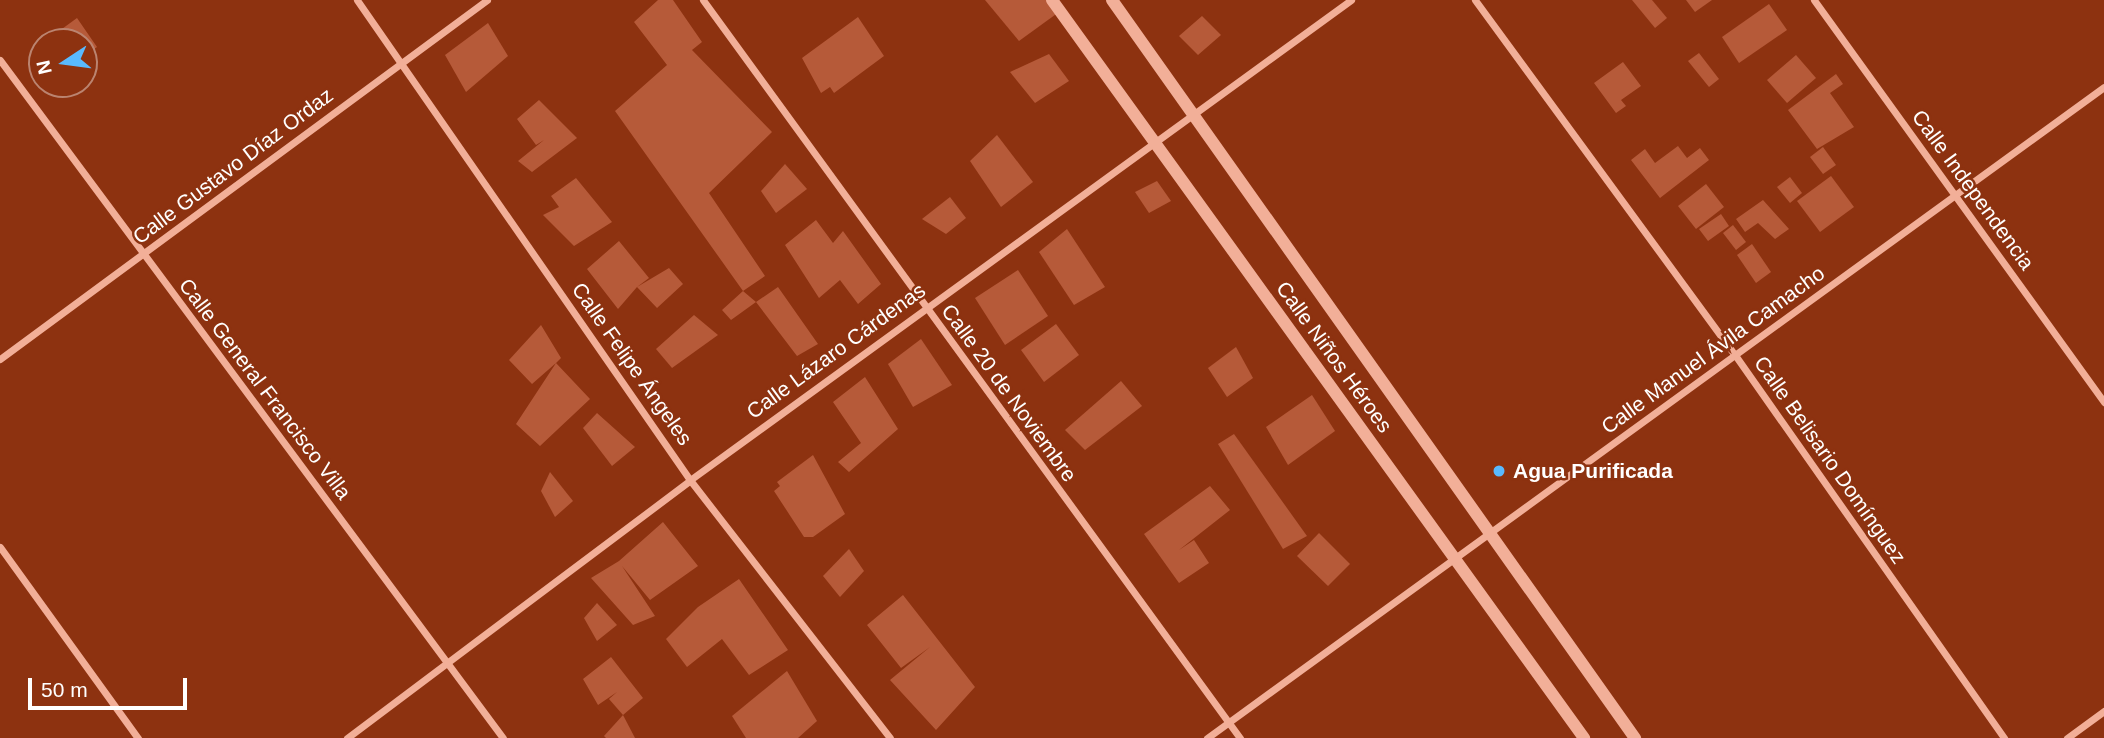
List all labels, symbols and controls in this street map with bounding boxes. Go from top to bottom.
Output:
north arrow [28,28,98,98]
text: N [32,58,56,76]
street label: Calle Gustavo Díaz Ordaz [128,83,338,249]
street label: Calle Independencia [1907,105,2039,275]
street label: Calle Manuel Ávila Camacho [1597,261,1829,439]
street label: Calle General Francisco Villa [174,273,356,505]
street label: Calle Niños Héroes [1271,276,1397,438]
street label: Calle Felipe Ángeles [566,278,698,450]
street label: Calle Lázaro Cárdenas [742,278,930,424]
street label: Calle 20 de Noviembre [936,299,1082,487]
street label: Calle Belisario Domínguez [1749,351,1911,569]
place label: Agua Purificada [1513,458,1673,484]
marker: Agua Purificada [1491,463,1507,479]
scale bar [32,664,191,708]
text: 50 m [41,678,88,701]

